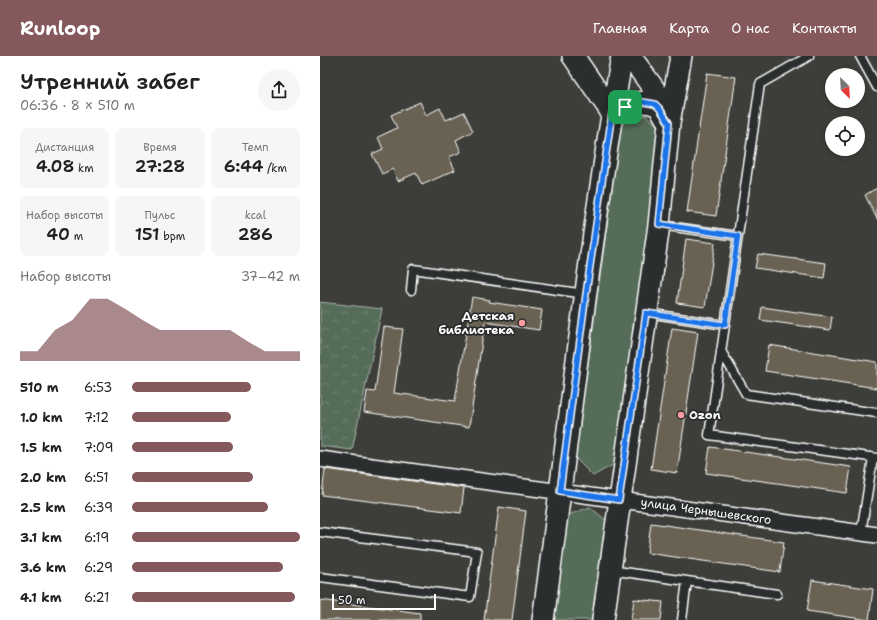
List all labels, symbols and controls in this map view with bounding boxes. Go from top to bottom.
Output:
text: Runloop [20,16,100,41]
text: Главная [593,19,647,37]
text: Карта [669,19,709,37]
text: О нас [731,19,770,37]
text: Контакты [792,19,857,37]
text: Утренний забег [20,67,200,96]
north arrow [825,68,865,108]
map controls [825,68,865,156]
button: share [258,69,300,111]
pin [608,90,642,124]
icon: arrive [614,96,636,118]
text: 06:36 · 8 × 510 m [20,97,135,114]
button: locate [825,116,865,156]
text: Дистанция [35,140,94,155]
text: Время [143,140,177,155]
text: Темп [242,140,269,155]
text: 4.08 [36,155,74,177]
text: 27:28 [135,155,185,177]
text: 6:44 [224,155,264,177]
text: km [74,161,94,176]
text: /km [264,161,287,176]
text: Набор высоты [26,208,103,223]
text: Пульс [145,208,175,223]
text: kcal [245,208,266,223]
text: 40 [46,223,70,245]
text: 151 [135,223,159,245]
text: 286 [238,223,273,245]
text: m [70,229,83,244]
text: bpm [159,229,185,244]
text: Набор высоты [20,268,111,285]
text: 37–42 m [241,268,300,285]
place label: Детская библиотека [438,308,515,338]
marker: Детская библиотека [517,318,527,328]
text: 510 m [20,379,59,396]
text: 6:53 [84,379,112,396]
place label: Ozon [689,407,721,423]
text: 1.0 km [20,409,62,426]
text: 7:12 [84,409,109,426]
marker: Ozon [676,410,686,420]
text: 1.5 km [20,439,62,456]
text: 7:09 [84,439,114,456]
text: 2.0 km [20,469,66,486]
text: 6:51 [84,469,109,486]
street label: улица Чернышевского [640,494,772,528]
text: 2.5 km [20,499,66,516]
text: 6:39 [84,499,113,516]
text: 3.1 km [20,529,62,546]
text: 6:19 [84,529,109,546]
text: 3.6 km [20,559,66,576]
text: 6:29 [84,559,113,576]
text: 4.1 km [20,589,62,606]
text: 6:21 [84,589,109,606]
scale bar [332,592,436,611]
text: 50 m [338,593,366,608]

